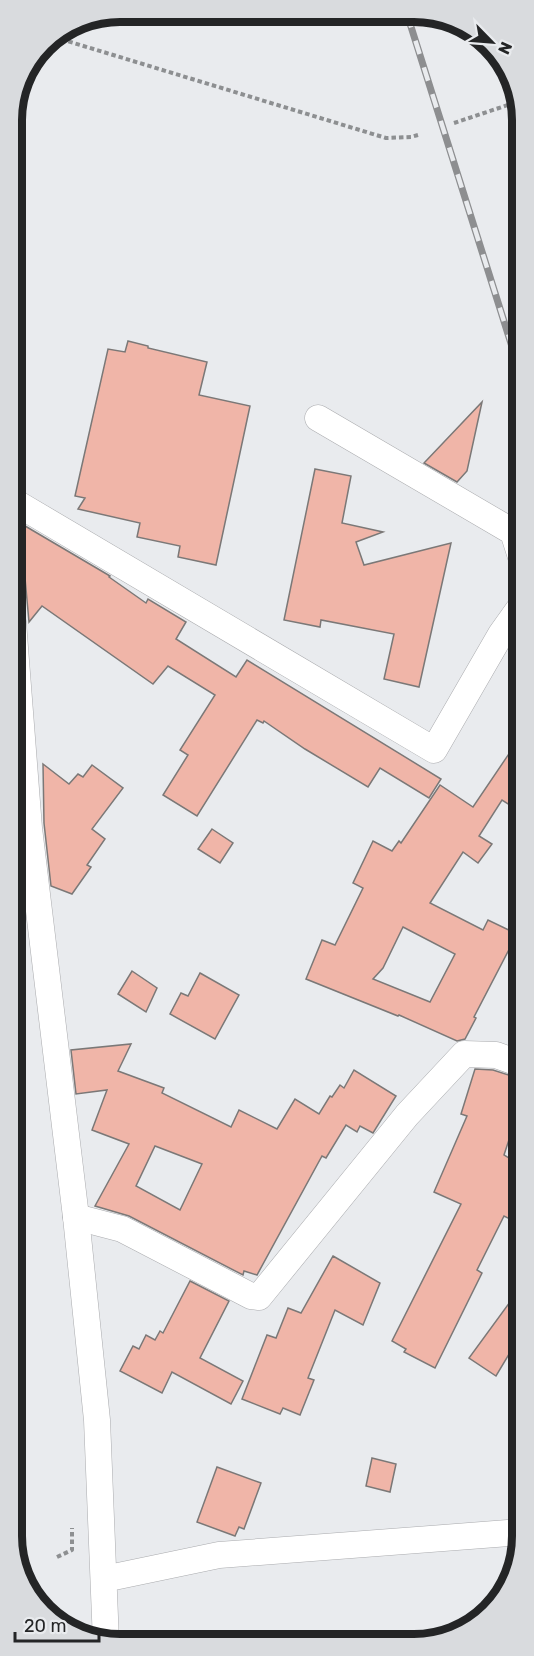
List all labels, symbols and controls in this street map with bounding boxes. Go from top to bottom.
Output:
north arrow [462,12,522,72]
text: N [494,39,516,57]
scale bar [15,1605,99,1643]
text: 20 m [24,1615,66,1637]

